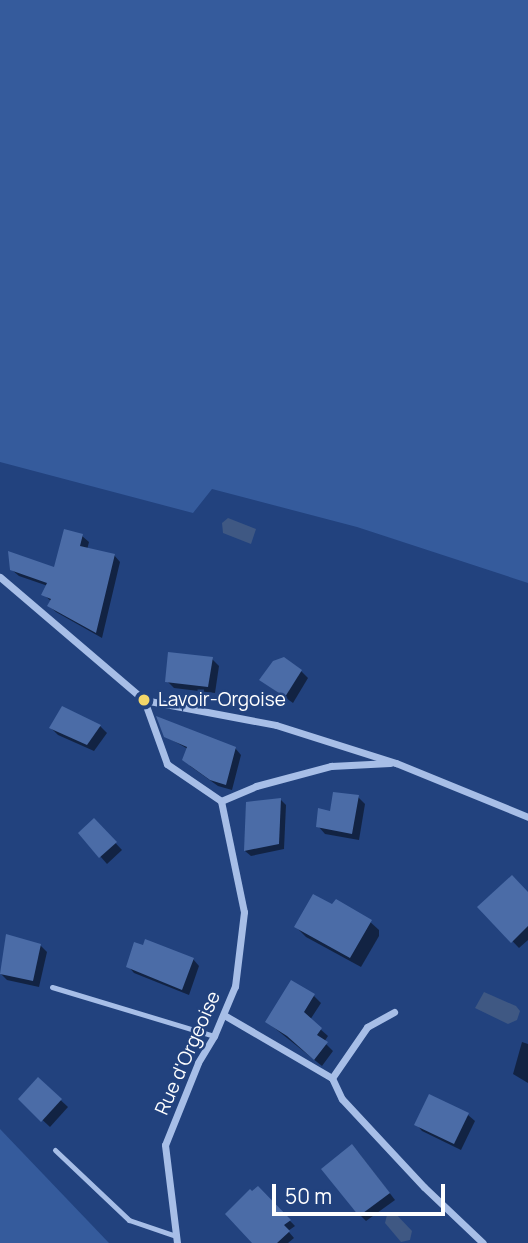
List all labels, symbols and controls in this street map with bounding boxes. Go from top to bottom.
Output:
place label: Lavoir-Orgoise [158,689,286,711]
marker: Lavoir-Orgoise [136,692,152,708]
street label: Rue d'Orgeoise [151,988,225,1118]
scale bar [276,1170,449,1214]
text: 50 m [285,1182,332,1210]

